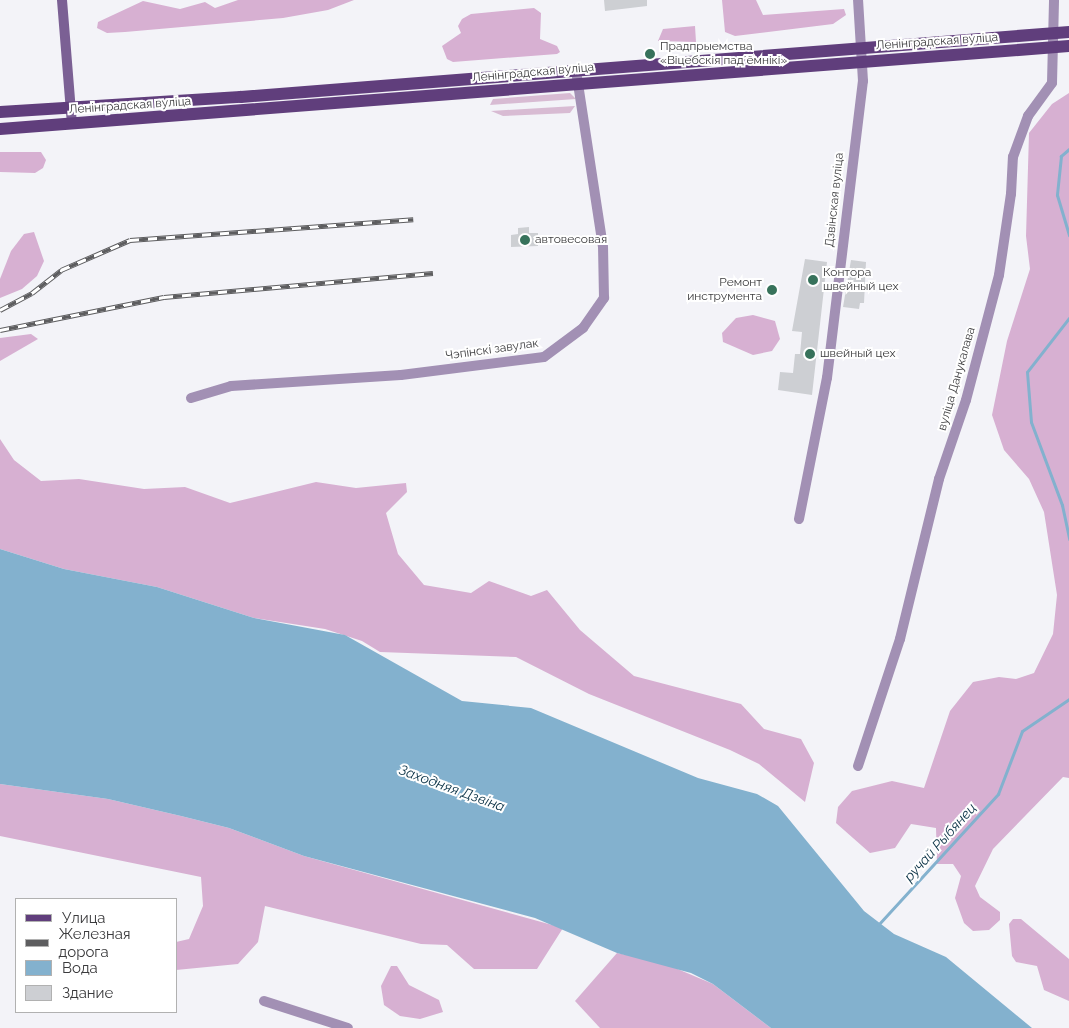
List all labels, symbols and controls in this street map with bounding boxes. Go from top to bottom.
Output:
street label: Ленінградская вуліца [875,31,999,53]
place label: Прадпрыемства «Віцебскія падʼёмнікі» [660,40,787,68]
marker: Прадпрыемства «Віцебскія падʼёмнікі» [644,48,656,60]
street label: Ленінградская вуліца [471,60,595,86]
street label: Ленінградская вуліца [68,95,192,117]
street label: Дзвінская вуліца [823,152,847,248]
place label: автовесовая [535,233,607,247]
marker: автовесовая [519,234,531,246]
place label: Контора швейный цех [823,266,899,294]
marker: Контора швейный цех [807,274,819,286]
place label: Ремонт инструмента [687,276,762,304]
marker: Ремонт инструмента [766,284,778,296]
street label: вуліца Данукалава [935,326,979,432]
street label: Чэпінскі завулак [444,336,540,364]
place label: швейный цех [820,347,896,361]
marker: швейный цех [804,348,816,360]
water label: Заходняя Дзвіна [397,761,507,815]
water label: ручай Рыбянец [900,799,980,885]
legend [15,898,178,1013]
text: Улица [62,909,106,927]
text: Железная дорога [59,925,131,961]
text: Вода [62,959,98,977]
text: Здание [62,984,113,1002]

